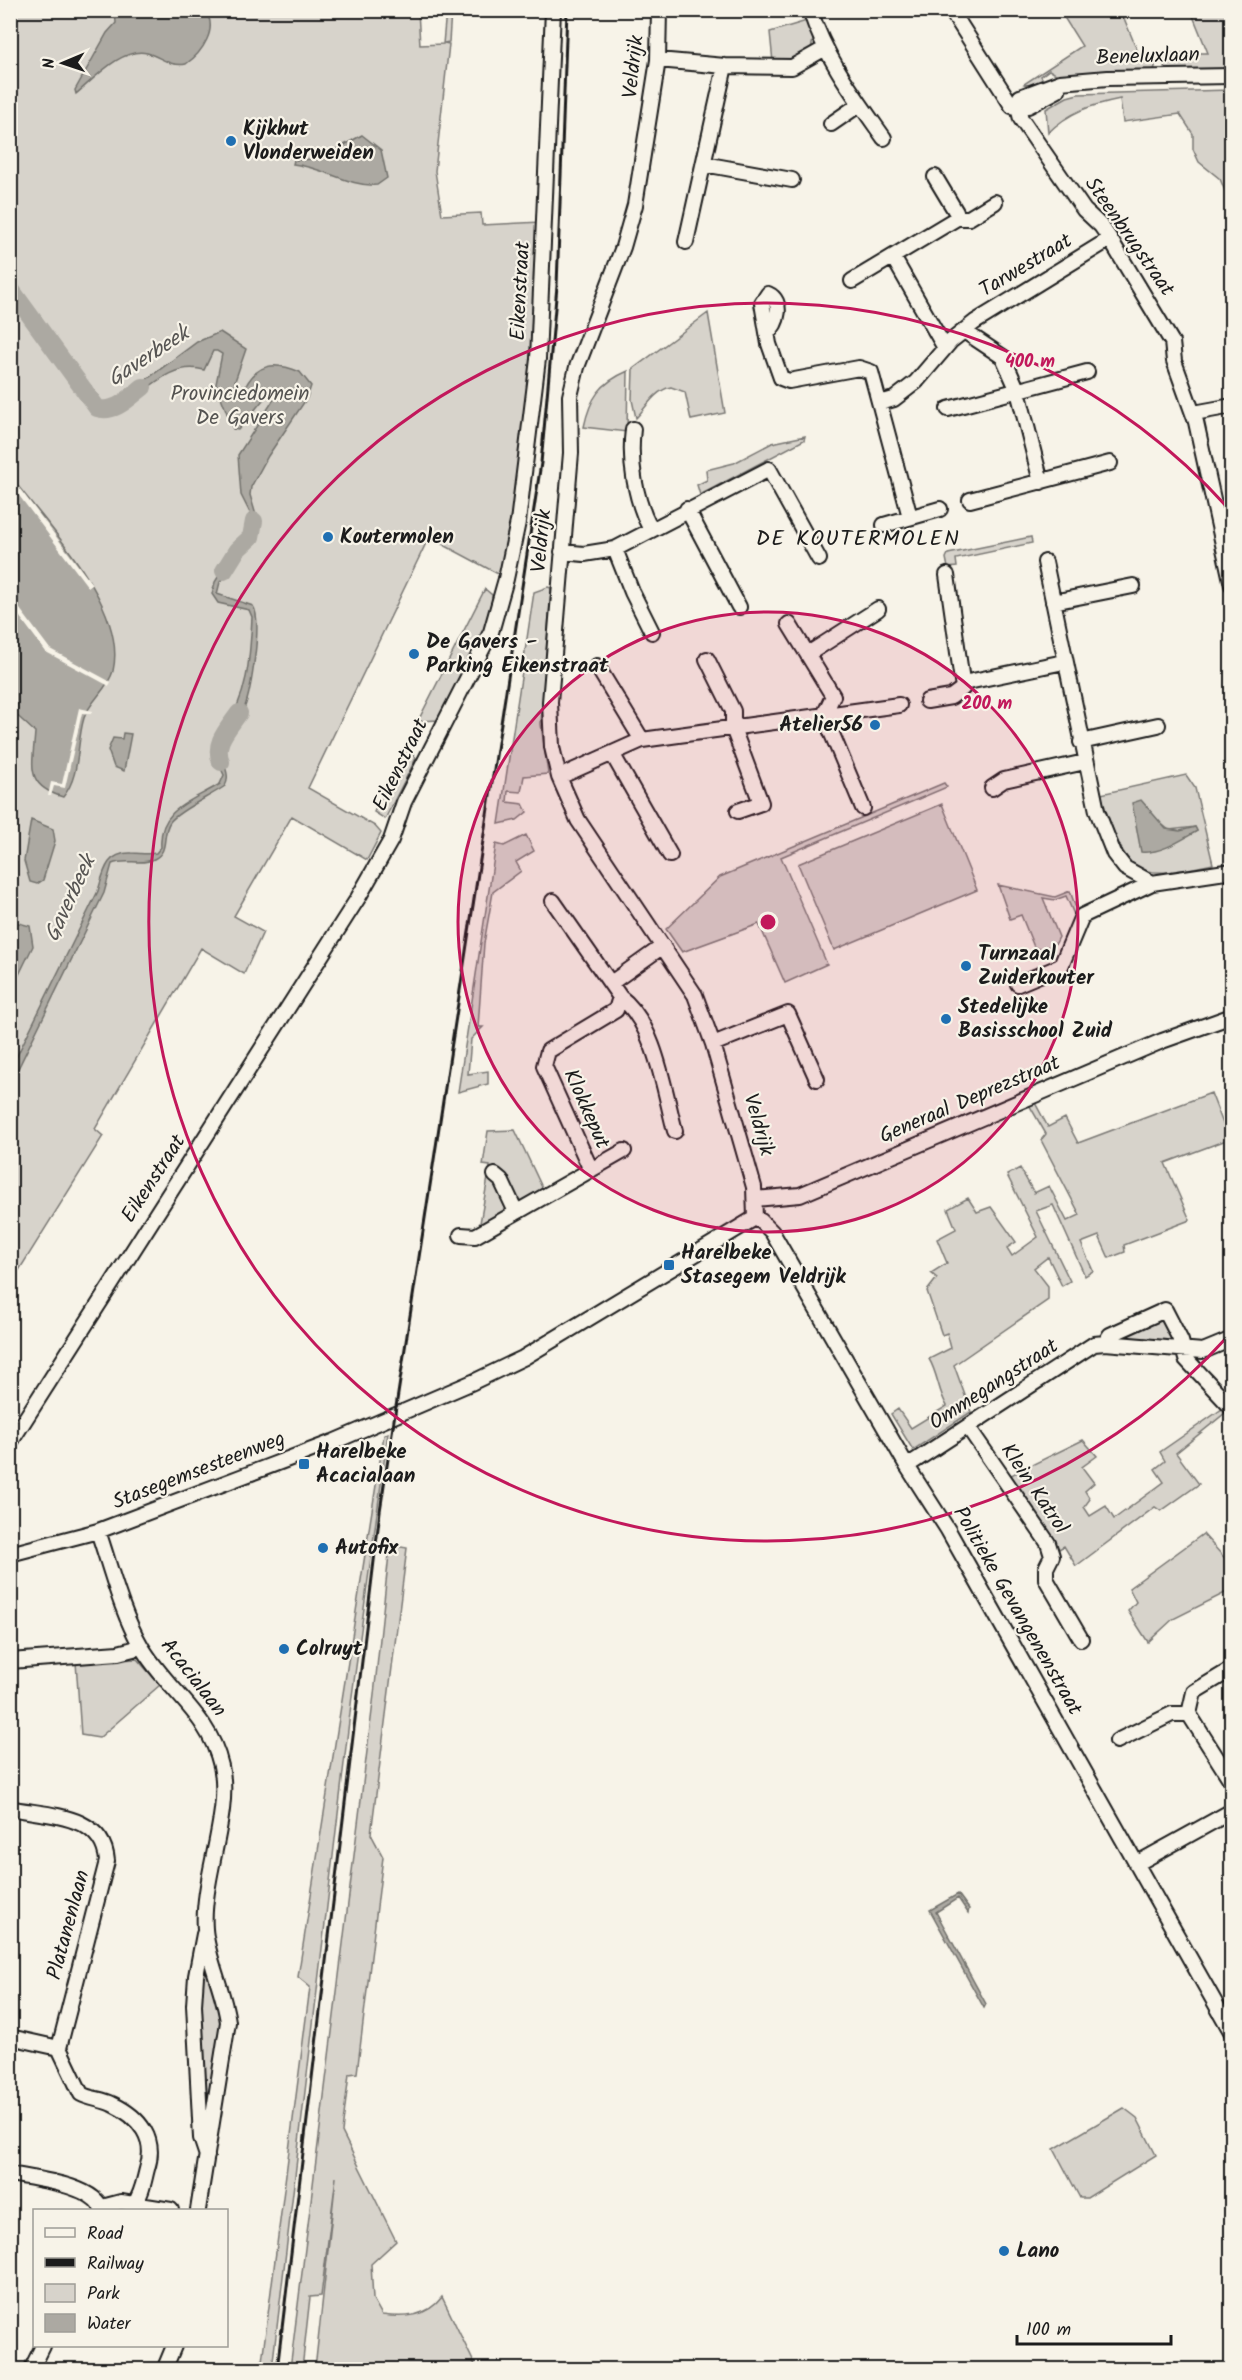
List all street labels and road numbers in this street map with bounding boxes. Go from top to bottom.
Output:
street label: Veldrijk [614,34,654,100]
street label: Beneluxlaan [1096,39,1200,75]
street label: Steenbrugstraat [1076,170,1183,304]
street label: Tarwestraat [973,225,1080,307]
street label: Eikenstraat [502,240,540,342]
street label: Veldrijk [523,508,561,574]
street label: Eikenstraat [364,712,438,817]
street label: Generaal Deprezstraat [874,1047,1066,1153]
street label: Klokkeput [554,1064,619,1155]
street label: Veldrijk [733,1090,783,1160]
street label: Eikenstraat [113,1128,195,1230]
street label: Ommegangstraat [923,1330,1066,1439]
street label: Stasegemsesteenweg [108,1423,290,1519]
street label: Klein Katrol [991,1437,1077,1541]
street label: Politieke Gevangenenstraat [944,1500,1091,1722]
street label: Acacialaan [152,1632,234,1724]
street label: Platanenlaan [39,1867,99,1983]

